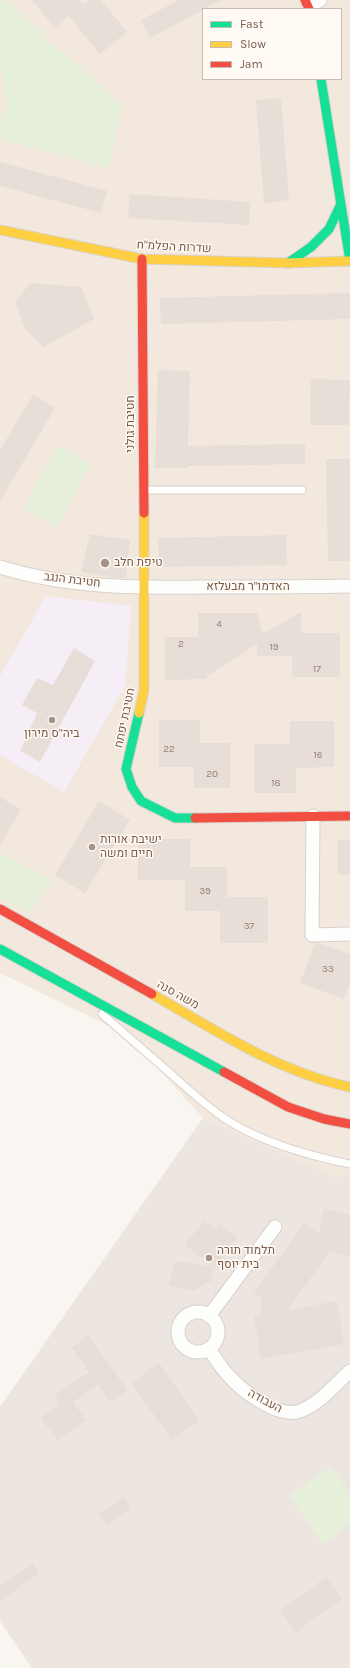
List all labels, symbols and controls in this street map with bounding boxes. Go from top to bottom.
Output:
legend [202,8,342,80]
text: Fast [240,17,263,31]
text: Slow [240,37,266,51]
text: Jam [240,57,263,71]
street label: שדרות הפלמ"ח [136,238,212,256]
street label: חטיבת גולני [124,395,138,453]
place label: טיפת חלב [114,556,163,570]
marker: טיפת חלב [99,557,111,569]
street label: חטיבת הנגב [43,569,101,591]
street label: האדמו"ר מבעלזא [206,580,290,594]
house number: 4 [216,618,222,630]
house number: 2 [178,638,184,650]
house number: 19 [269,641,279,653]
house number: 17 [313,663,321,675]
street label: חטיבת יפתח [112,687,138,749]
marker: ביה"ס מירון [47,715,57,725]
place label: ביה"ס מירון [24,727,80,741]
house number: 22 [163,743,175,755]
house number: 16 [313,749,323,761]
house number: 20 [206,768,218,780]
house number: 18 [271,777,281,789]
place label: ישיבת אורות חיים ומשה [100,833,162,861]
marker: ישיבת אורות חיים ומשה [87,842,97,852]
house number: 39 [199,885,211,897]
house number: 37 [244,920,254,932]
house number: 33 [322,963,334,975]
street label: משה סנה [154,978,202,1012]
place label: תלמוד תורה בית יוסף [217,1244,275,1272]
marker: תלמוד תורה בית יוסף [204,1253,214,1263]
street label: העבודה [245,1386,285,1416]

